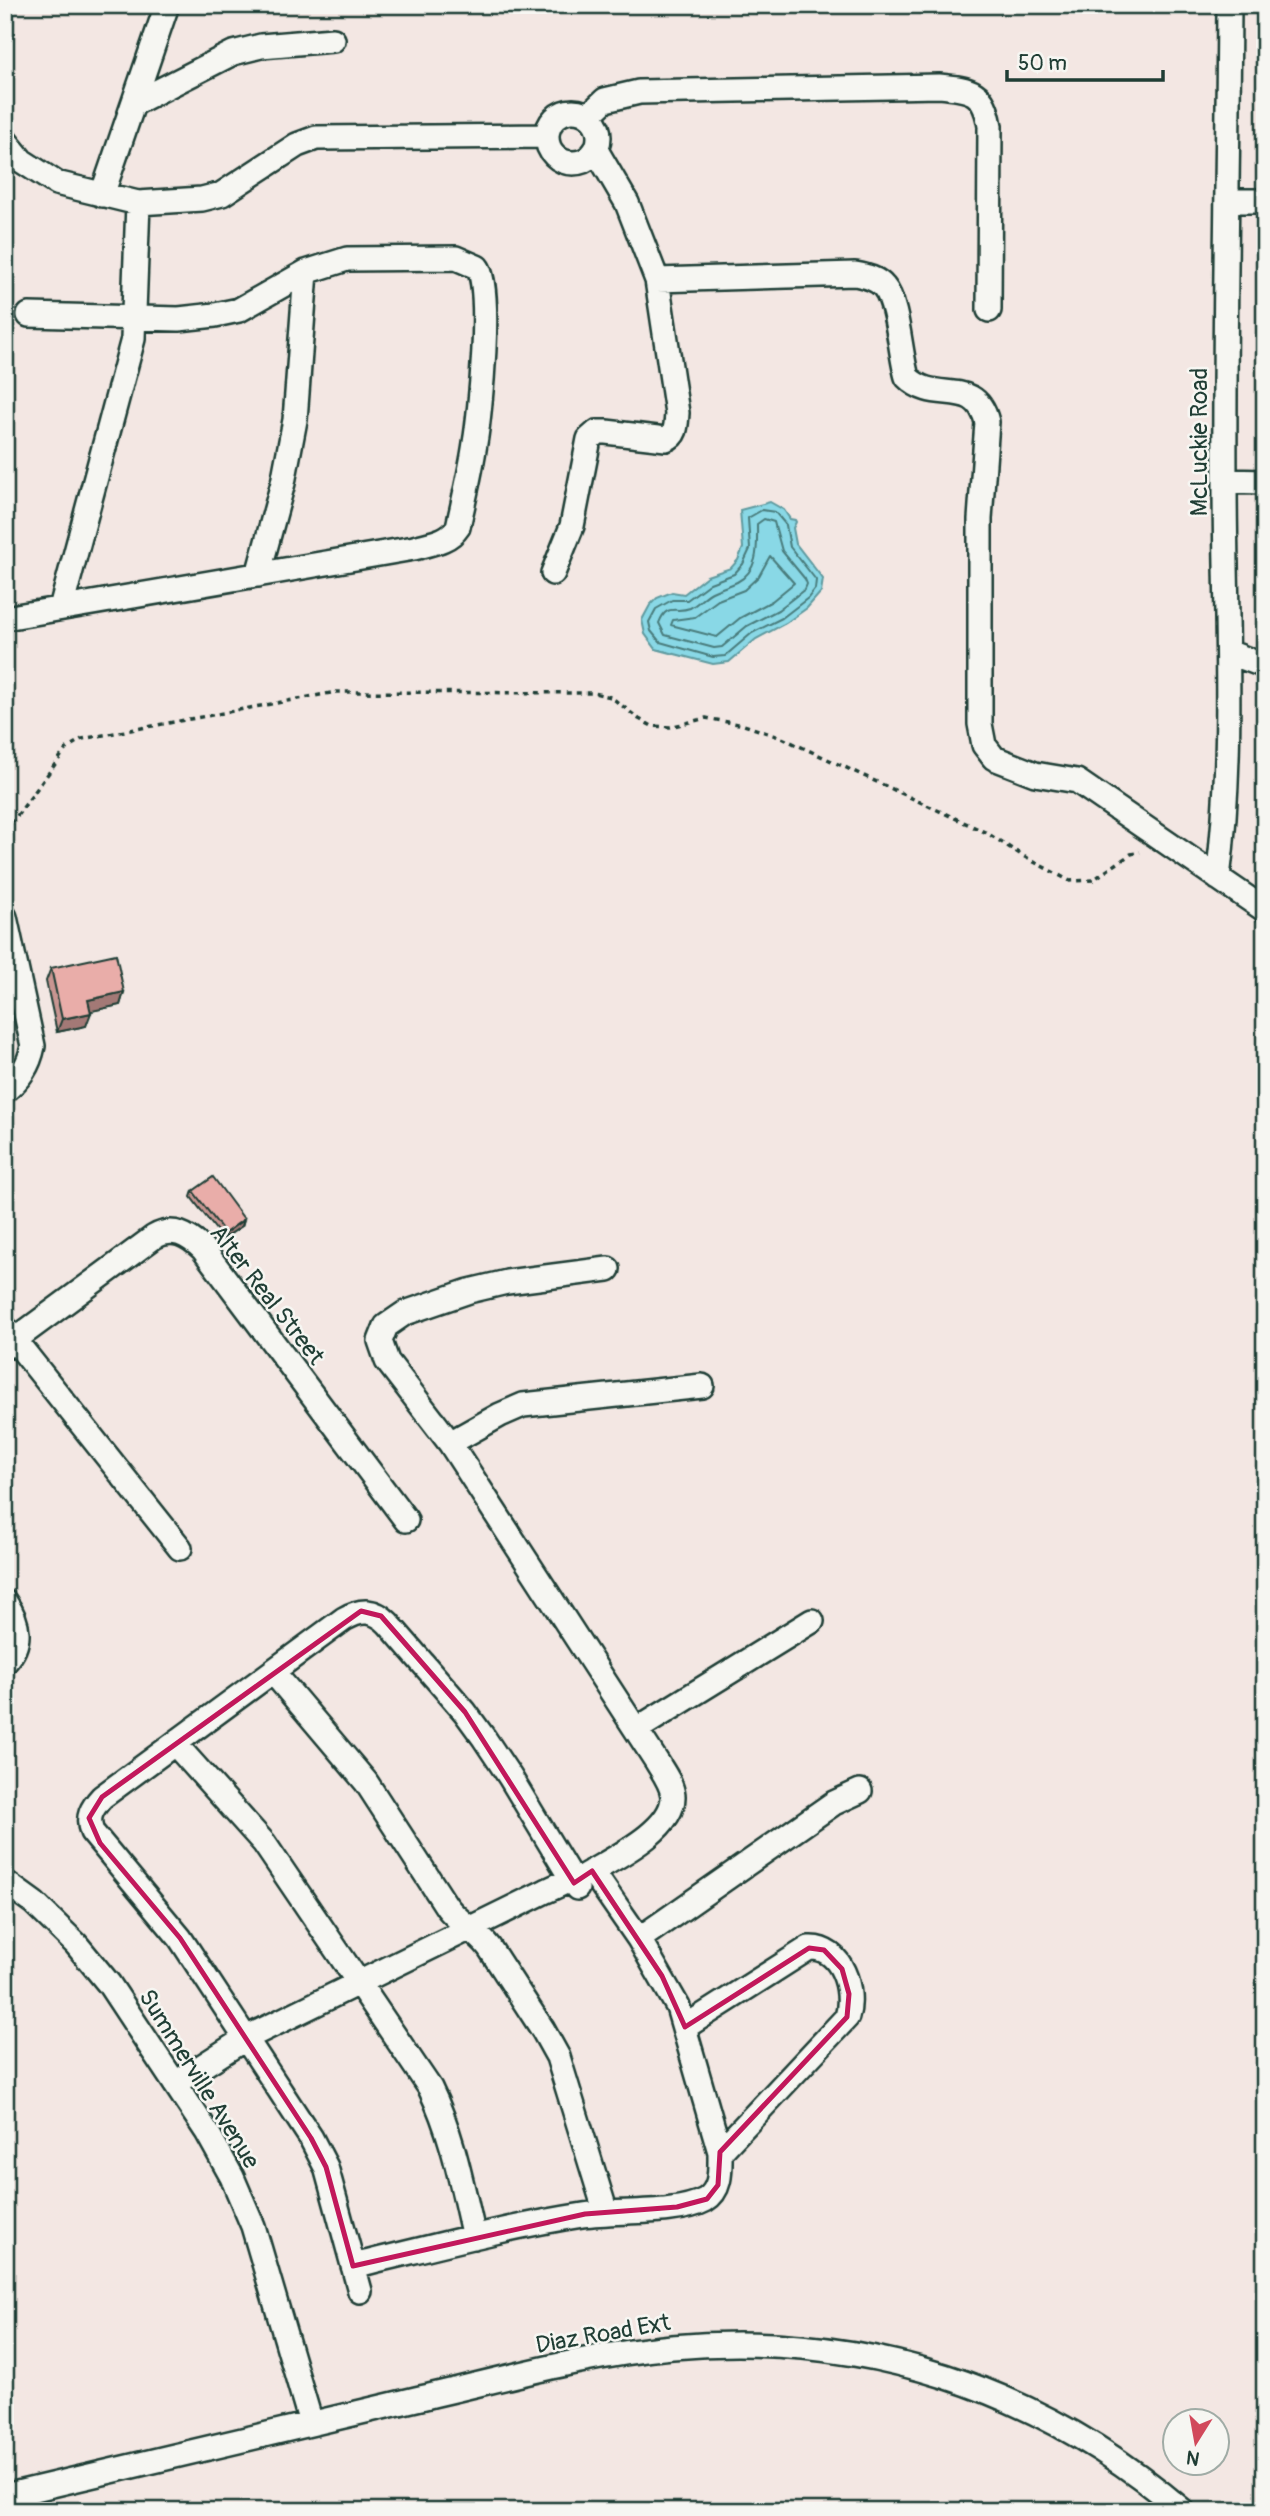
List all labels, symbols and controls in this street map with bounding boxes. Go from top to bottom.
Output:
scale bar [1007,38,1163,82]
text: 50 m [1018,50,1067,77]
street label: McLuckie Road [1185,368,1214,516]
street label: Alter Real Street [203,1219,331,1371]
street label: Summerville Avenue [132,1984,266,2174]
street label: Diaz Road Ext [533,2308,673,2360]
north arrow [1162,2408,1232,2478]
text: N [1184,2445,1202,2471]

